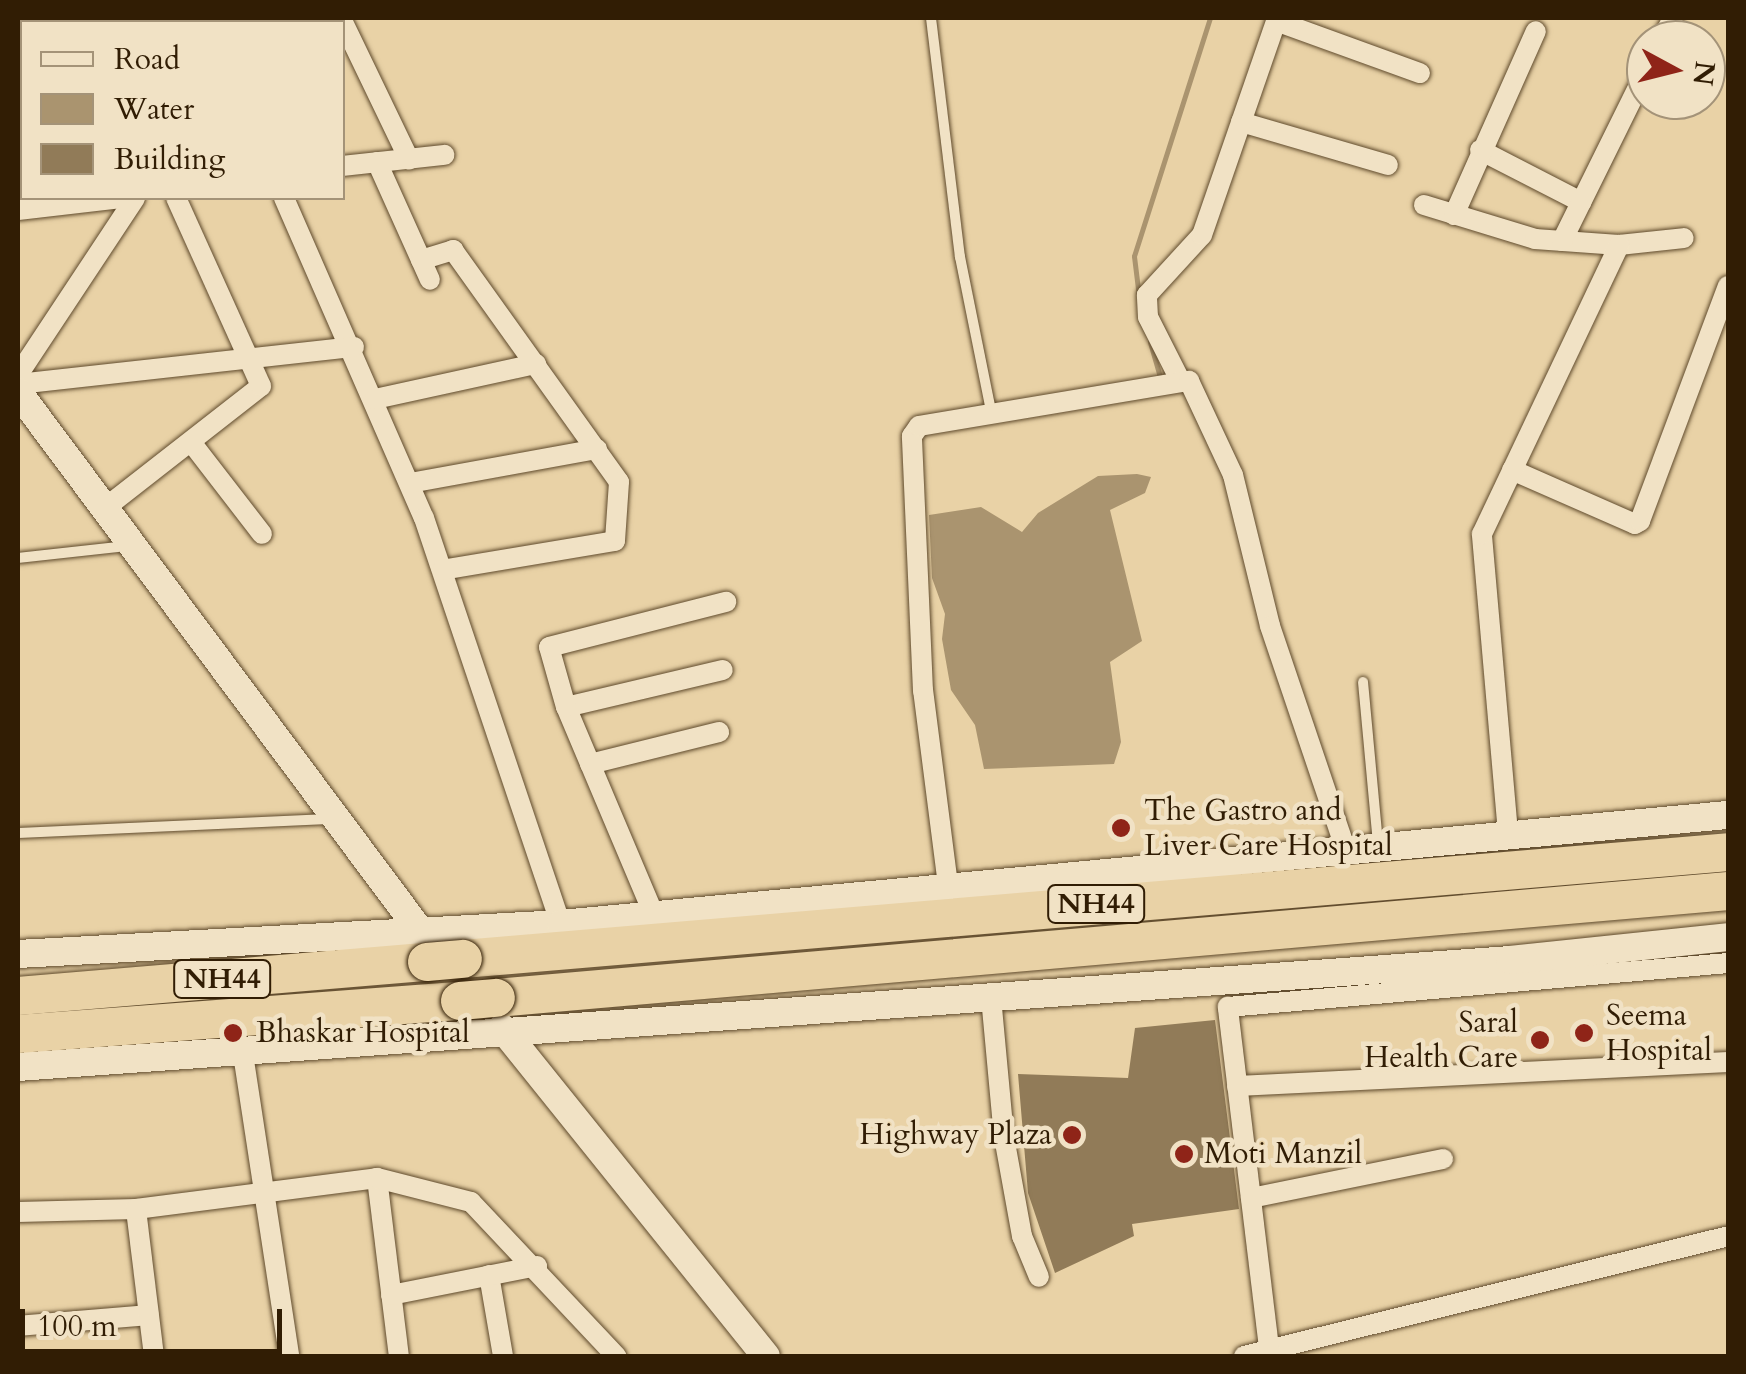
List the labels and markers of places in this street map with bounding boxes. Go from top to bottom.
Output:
place label: The Gastro and Liver Care Hospital [1144,793,1393,864]
marker: The Gastro and Liver Care Hospital [1108,815,1134,841]
place label: Seema Hospital [1606,998,1712,1068]
place label: Saral Health Care [1364,1005,1518,1076]
place label: Bhaskar Hospital [256,1015,470,1051]
marker: Bhaskar Hospital [220,1020,246,1046]
marker: Seema Hospital [1571,1020,1597,1046]
marker: Saral Health Care [1527,1027,1553,1053]
place label: Highway Plaza [860,1117,1052,1153]
marker: Highway Plaza [1061,1124,1083,1146]
place label: Moti Manzil [1204,1136,1362,1172]
marker: Moti Manzil [1173,1143,1195,1165]

